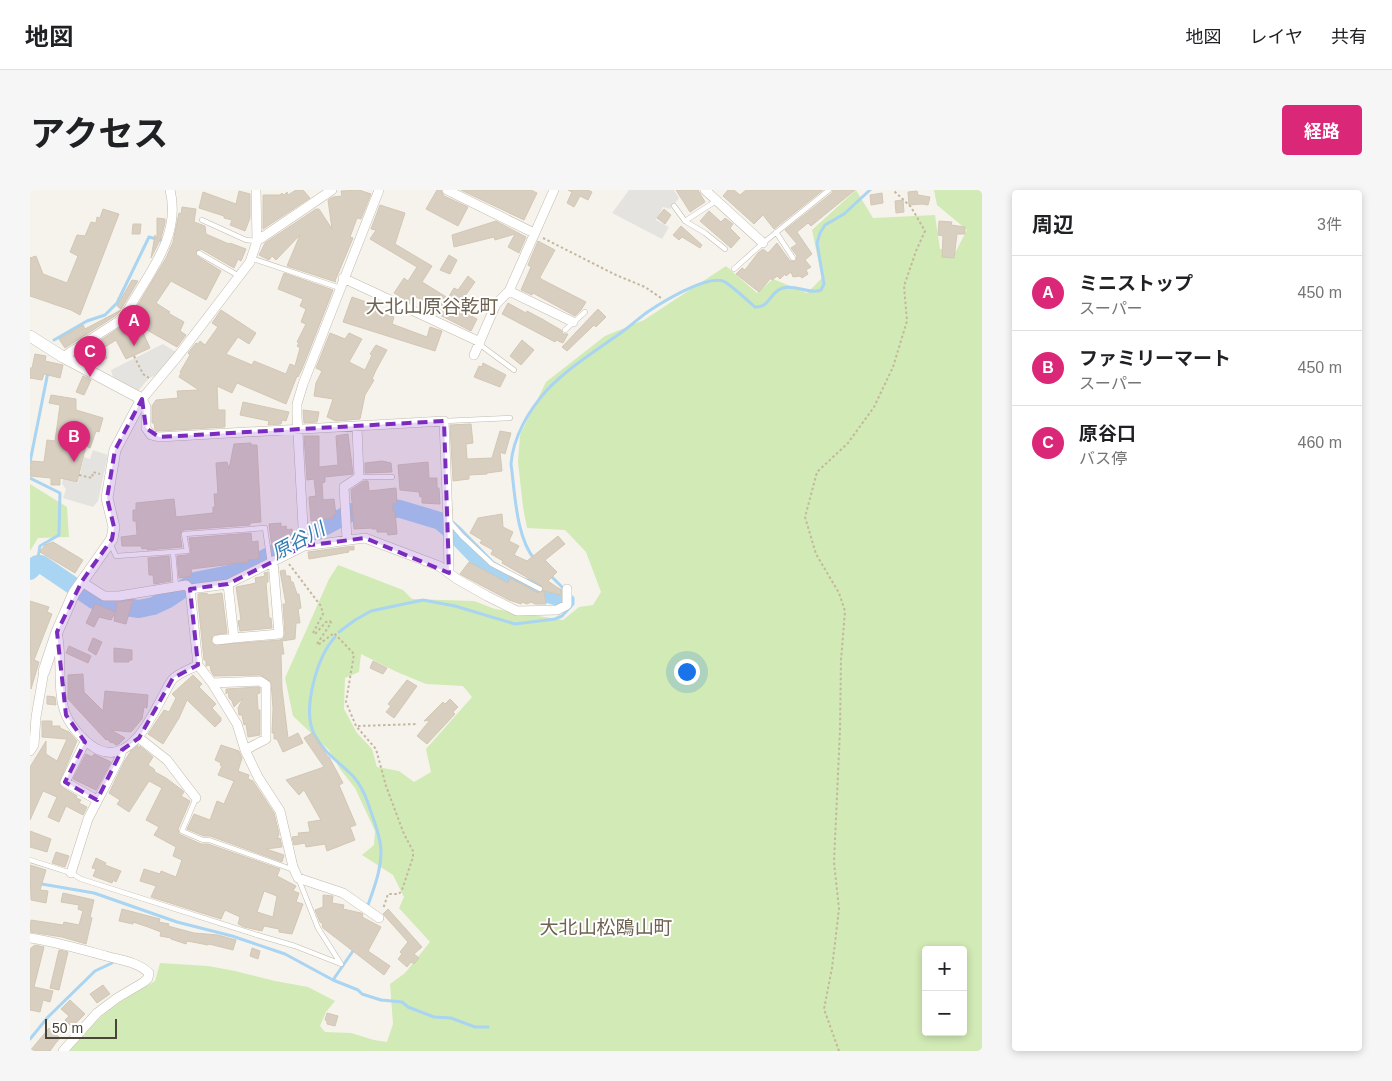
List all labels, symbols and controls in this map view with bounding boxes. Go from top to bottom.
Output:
text: 地図 [25,23,73,50]
text: 地図 [1186,27,1222,47]
text: レイヤ [1250,27,1303,47]
text: 共有 [1331,27,1367,47]
button: 経路 [1282,105,1362,155]
text: アクセス [30,114,168,153]
text: 周辺 [1032,213,1074,236]
text: 3件 [1317,216,1342,233]
text: ミニストップ [1079,273,1193,294]
text: A [1042,284,1054,301]
text: 450 m [1298,284,1342,301]
district label: 大北山原谷乾町 [365,296,499,317]
text: スーパー [1079,300,1143,317]
pin: A [118,305,150,346]
pin: C [74,336,106,377]
text: ファミリーマート [1079,348,1231,369]
text: B [1042,359,1054,376]
text: 450 m [1298,359,1342,376]
text: スーパー [1079,375,1143,392]
pin: B [58,421,90,462]
text: 原谷口 [1079,423,1136,444]
text: C [1042,434,1054,451]
text: 460 m [1298,434,1342,451]
text: バス停 [1079,450,1127,467]
water label: 原谷川 [268,517,330,564]
your location [674,659,700,685]
district label: 大北山松鴎山町 [539,917,673,938]
map controls [922,946,967,1036]
button: + [922,946,967,991]
button: − [922,991,967,1036]
scale bar [45,1016,118,1039]
text: 50 m [52,1020,83,1036]

